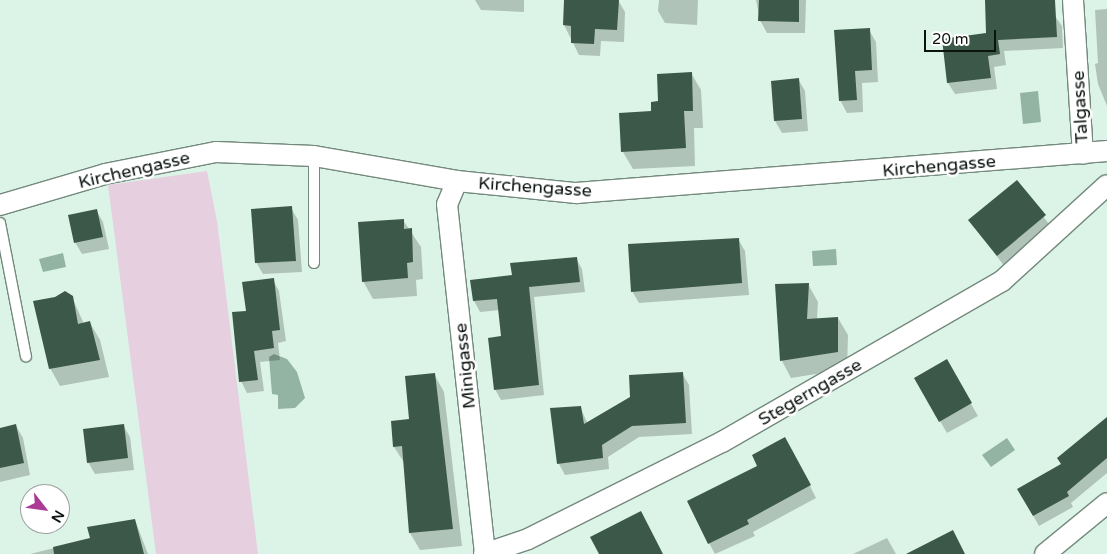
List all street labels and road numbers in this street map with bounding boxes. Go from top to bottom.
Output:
street label: Talgasse [1067,70,1093,144]
street label: Kirchengasse [76,147,192,193]
street label: Kirchengasse [881,150,997,182]
street label: Kirchengasse [477,172,593,202]
street label: Minigasse [450,322,480,410]
street label: Stegerngasse [754,354,866,430]

